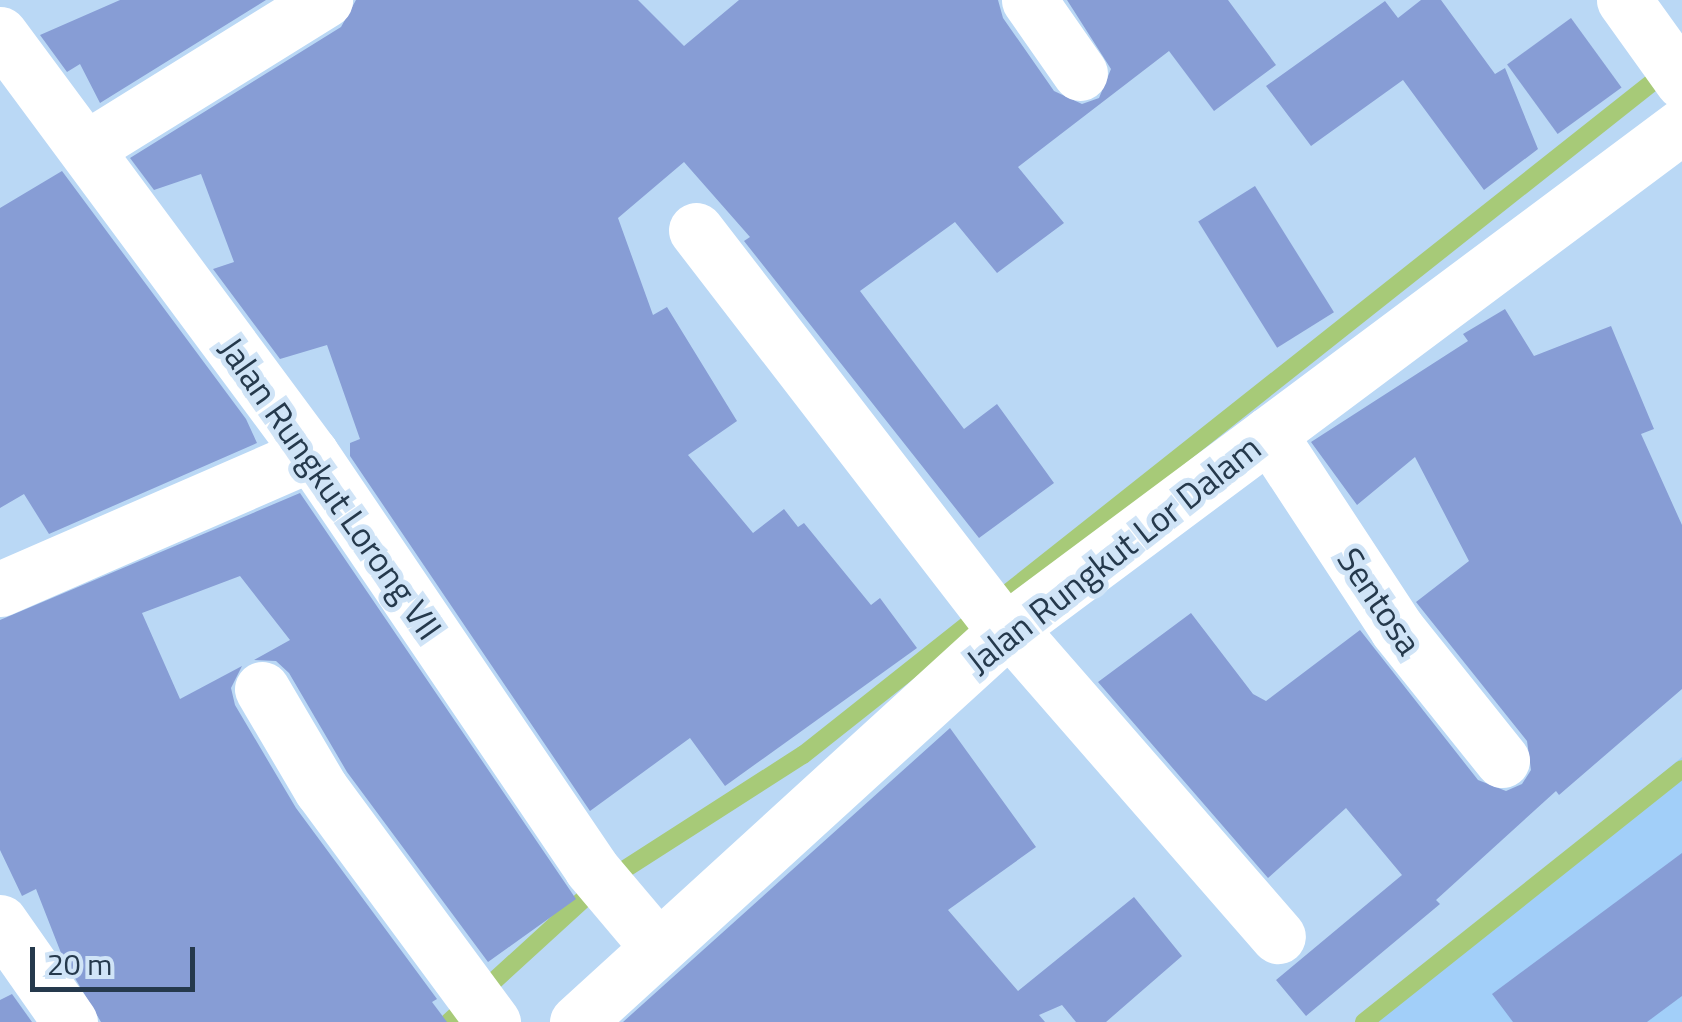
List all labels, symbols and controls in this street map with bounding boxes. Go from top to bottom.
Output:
street label: Jalan Rungkut Lorong VII [211,329,451,647]
street label: Jalan Rungkut Lor Dalam [958,426,1268,682]
street label: Sentosa [1329,540,1431,662]
scale bar [35,927,200,989]
text: 20 m [47,941,112,987]

